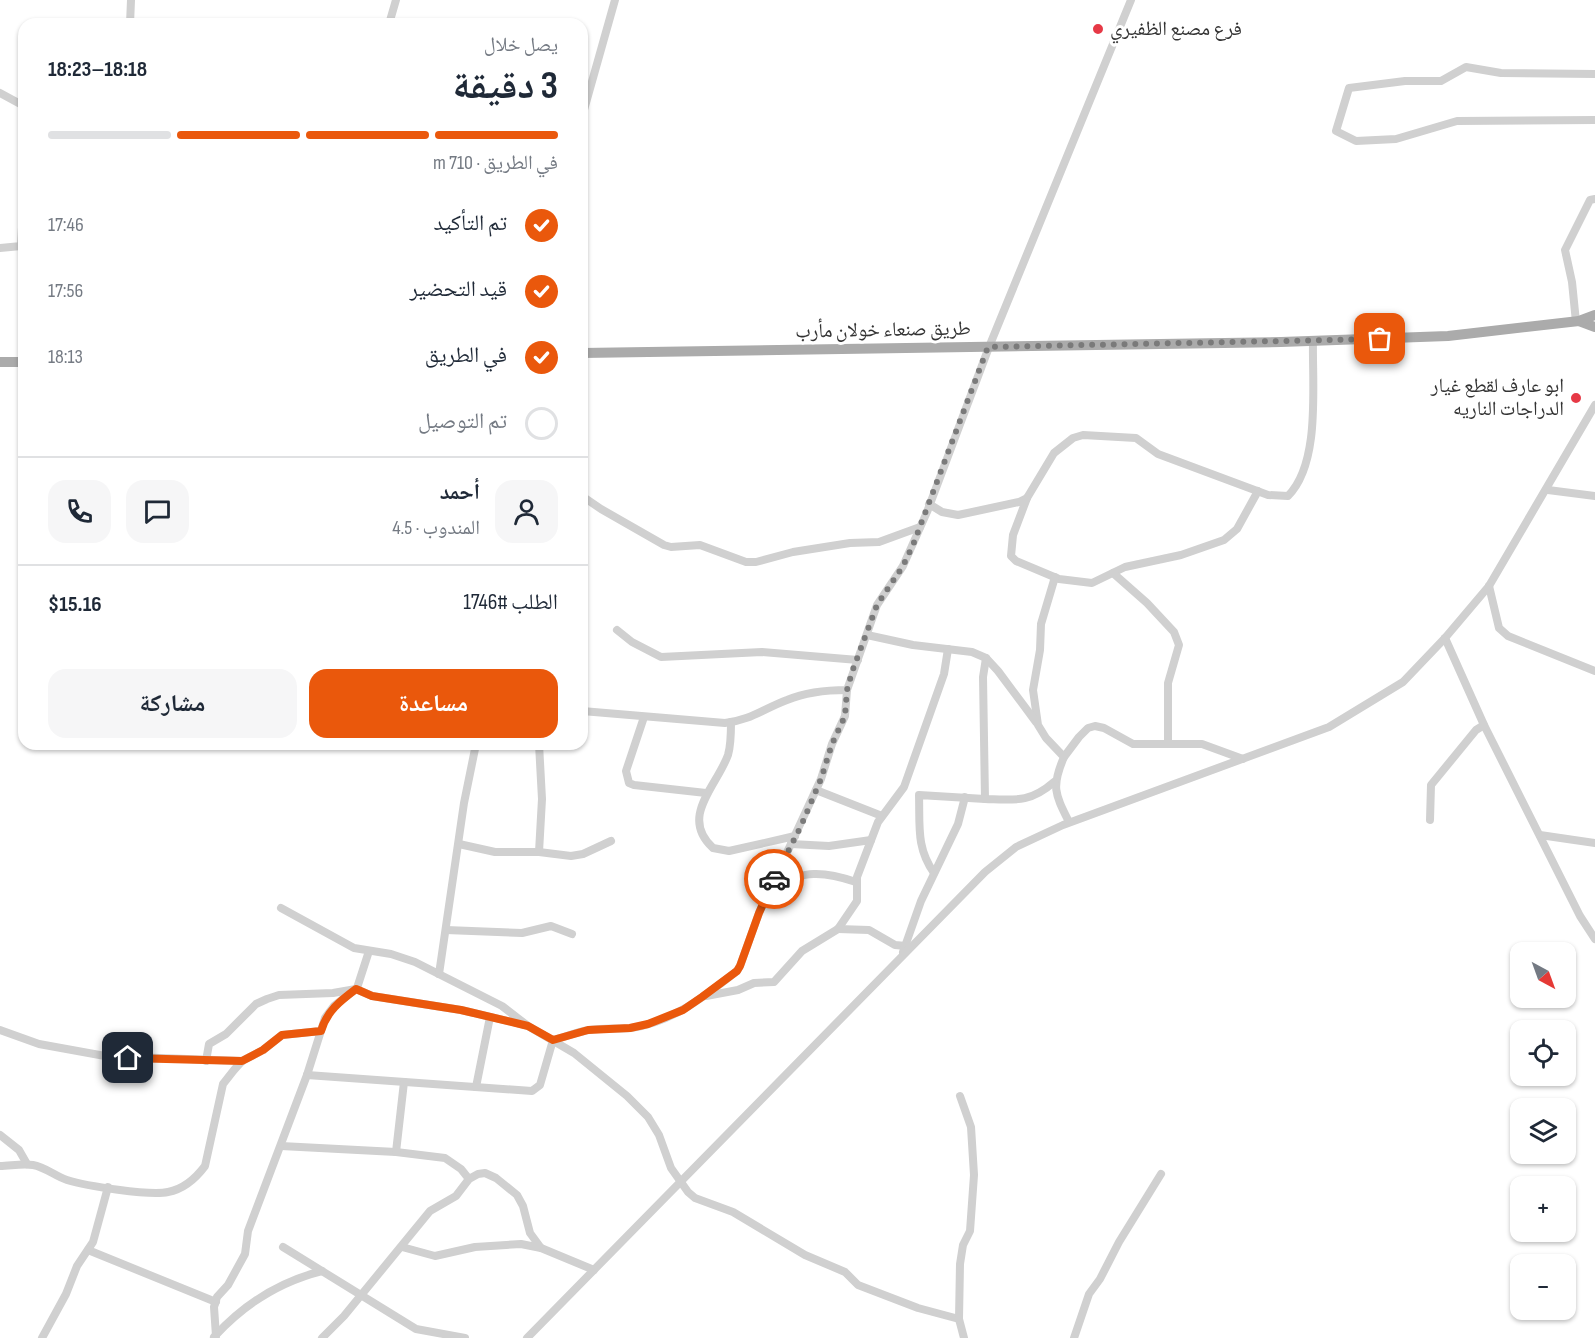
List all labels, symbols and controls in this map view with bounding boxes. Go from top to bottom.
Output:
place label: فرع مصنع الظفيري [1110,17,1242,44]
marker: فرع مصنع الظفيري [1091,22,1105,36]
text: يصل خلال [484,33,558,57]
text: 18:18–18:23 [48,56,147,83]
text: 3 دقيقة [453,63,558,110]
text: في الطريق · 710 m [433,151,558,175]
icon: check [525,209,558,242]
text: تم التأكيد [433,210,507,237]
text: 17:46 [48,213,84,237]
icon: check [525,275,558,308]
text: قيد التحضير [410,276,507,303]
text: 17:56 [48,279,83,303]
pin [1354,313,1405,364]
street label: طريق صنعاء خولان مأرب [795,316,971,344]
icon: bag [1363,322,1396,355]
icon: check [525,341,558,374]
text: في الطريق [425,342,507,369]
text: 18:13 [48,345,83,369]
place label: ابو عارف لقطع غيار الدراجات الناريه [1430,374,1564,421]
marker: ابو عارف لقطع غيار الدراجات الناريه [1569,391,1583,405]
text: تم التوصيل [418,408,507,435]
text: أحمد [440,479,480,506]
button: phone [48,480,111,543]
button: chat [126,480,189,543]
button: person [495,480,558,543]
text: المندوب · 4.5 [392,516,480,540]
text: الطلب #1746 [463,589,558,616]
text: $15.16 [48,591,102,618]
button: مشاركة [48,669,297,738]
button: مساعدة [309,669,558,738]
courier [744,849,804,909]
icon: car [758,863,791,896]
north arrow [1510,942,1576,1008]
map controls [1510,942,1576,1320]
button: locate [1510,1020,1576,1086]
pin [102,1032,153,1083]
icon: home [111,1041,144,1074]
button: layers [1510,1098,1576,1164]
button: + [1510,1176,1576,1242]
button: − [1510,1254,1576,1320]

